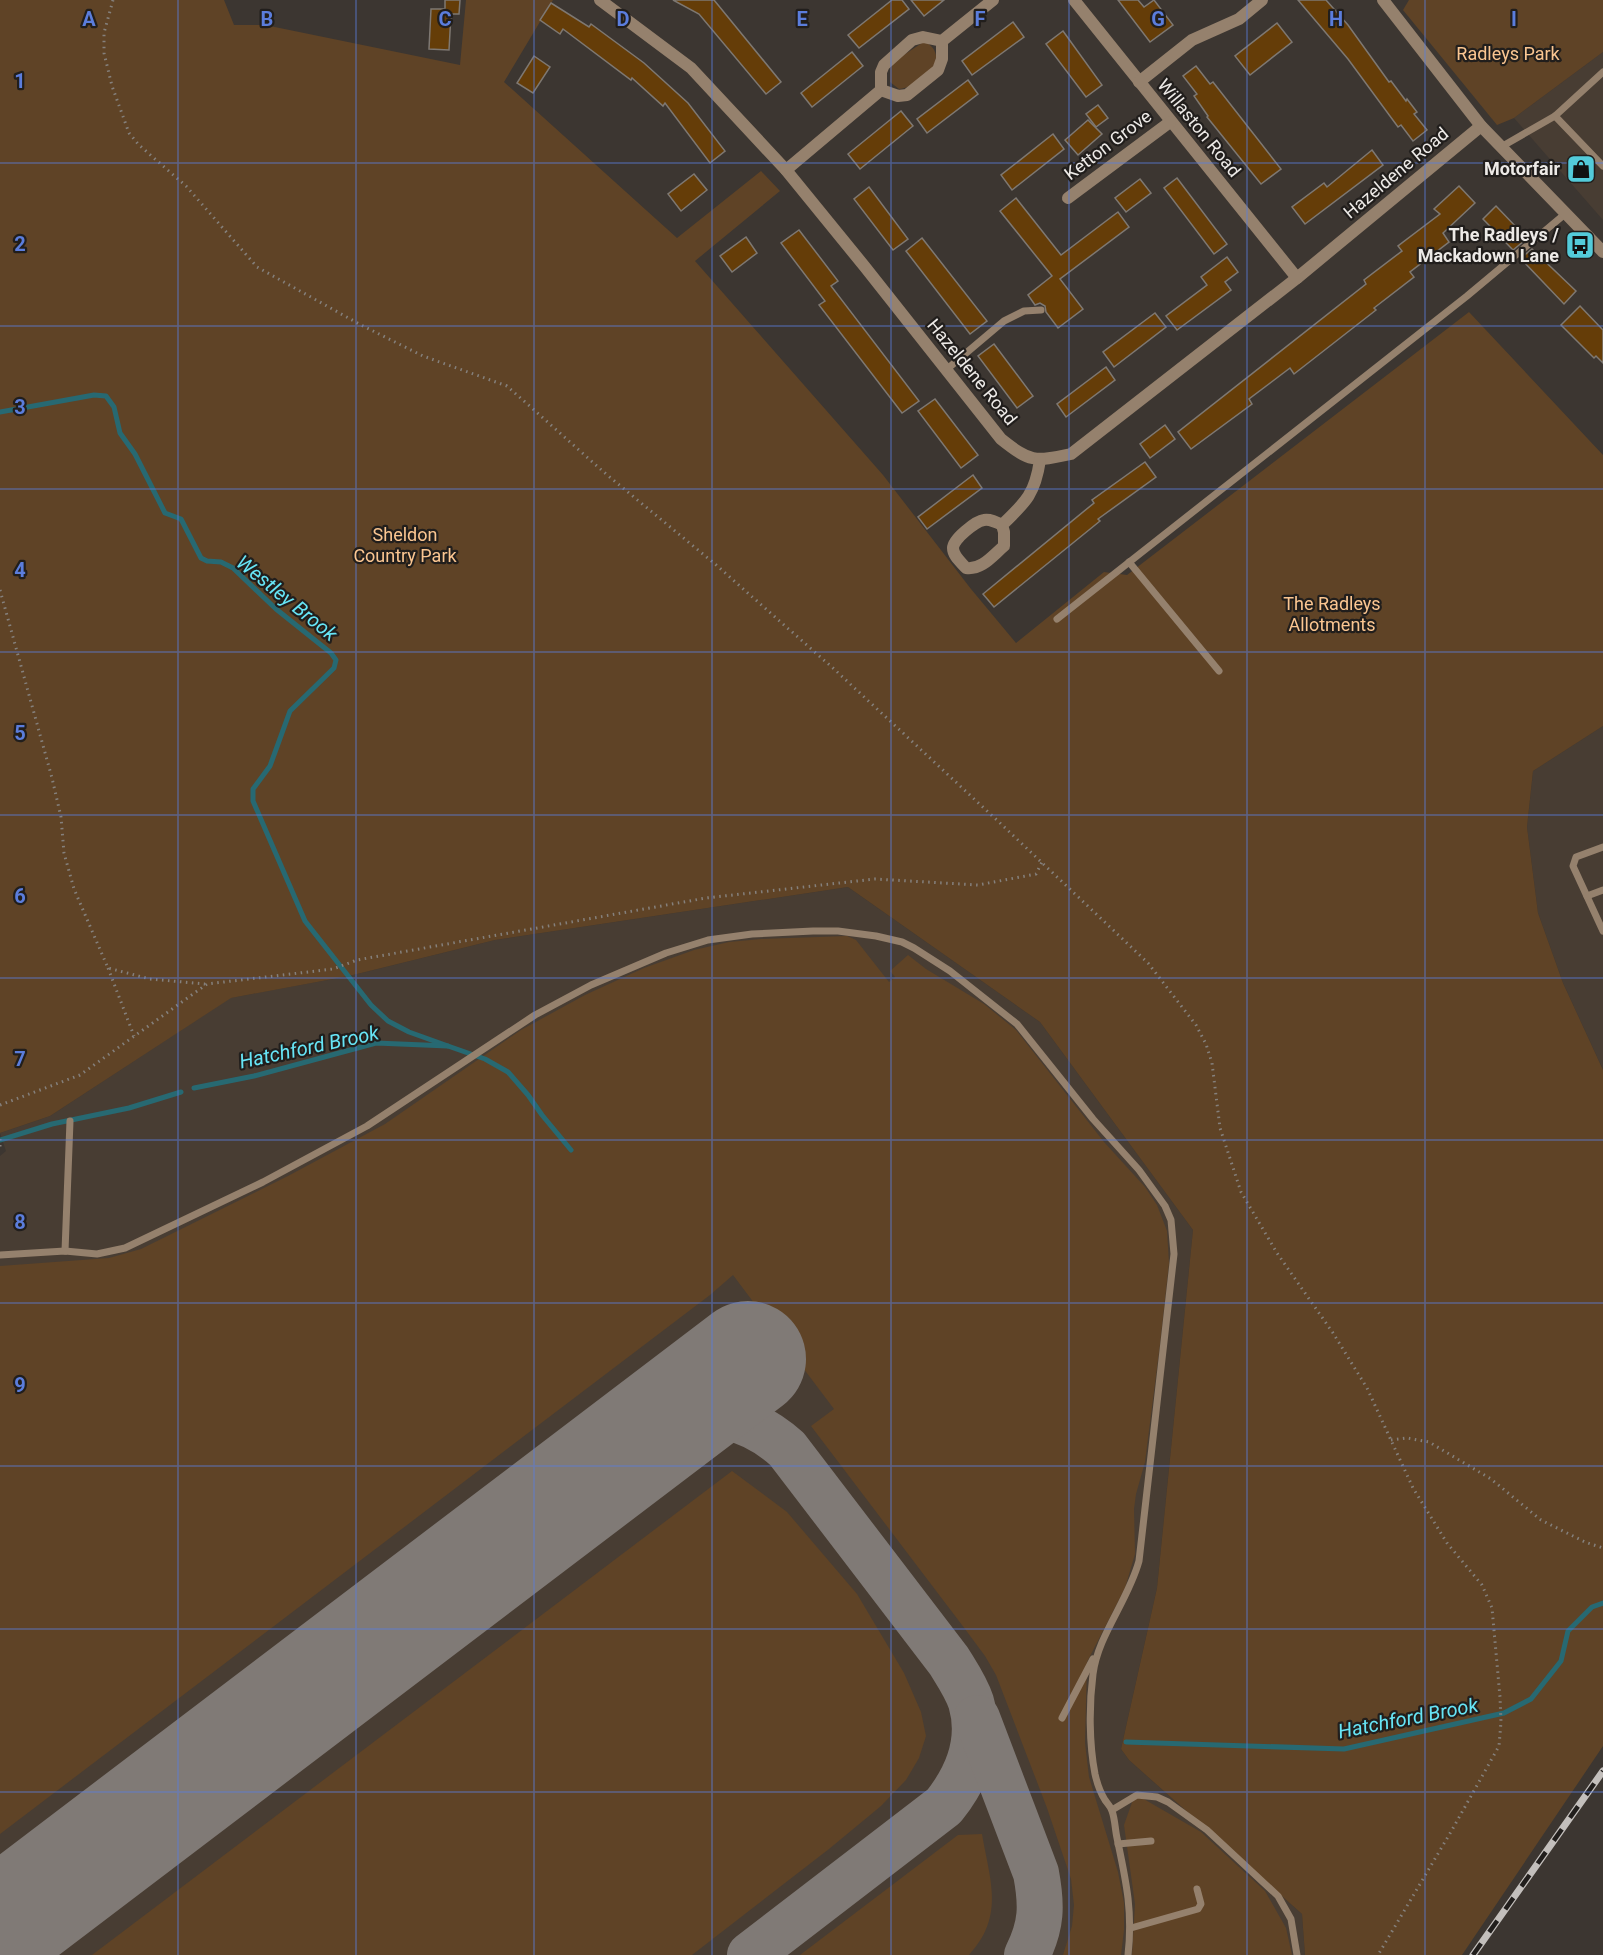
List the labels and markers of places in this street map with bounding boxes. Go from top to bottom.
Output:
shop icon: Motorfair [1565,153,1597,185]
place label: Motorfair [1484,158,1560,179]
place label: The Radleys / Mackadown Lane [1418,224,1559,266]
bus stop icon: The Radleys / Mackadown Lane [1564,229,1596,261]

